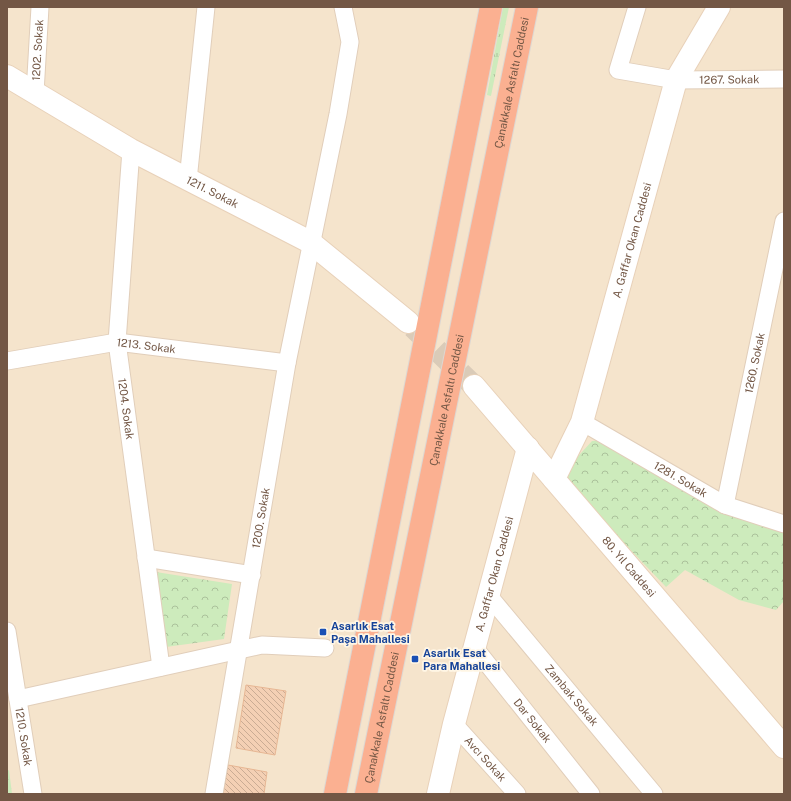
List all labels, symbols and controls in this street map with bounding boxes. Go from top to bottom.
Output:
street label: Çanakkale Asfaltı Caddesi [492,16,531,150]
street label: 1202. Sokak [30,19,45,81]
street label: 1267. Sokak [699,73,759,86]
street label: 1211. Sokak [184,173,241,210]
street label: A. Gaffar Okan Caddesi [610,181,654,299]
street label: 1260. Sokak [742,332,767,394]
street label: Çanakkale Asfaltı Caddesi [427,333,466,467]
street label: 1213. Sokak [116,336,176,355]
street label: 1204. Sokak [116,378,136,440]
street label: 1281. Sokak [652,459,709,499]
street label: 1200. Sokak [250,487,272,549]
street label: A. Gaffar Okan Caddesi [473,515,515,633]
street label: 80. Yıl Caddesi [600,534,658,599]
place label: Asarlık Esat Paşa Mahallesi [331,620,410,646]
marker: Asarlık Esat Paşa Mahallesi [318,627,328,637]
place label: Asarlık Esat Para Mahallesi [423,647,500,672]
street label: Çanakkale Asfaltı Caddesi [362,651,401,785]
marker: Asarlık Esat Para Mahallesi [410,654,420,664]
street label: Zambak Sokak [543,662,601,728]
street label: Dar Sokak [511,696,554,745]
street label: 1210. Sokak [13,706,34,767]
street label: Avcı Sokak [462,734,509,784]

